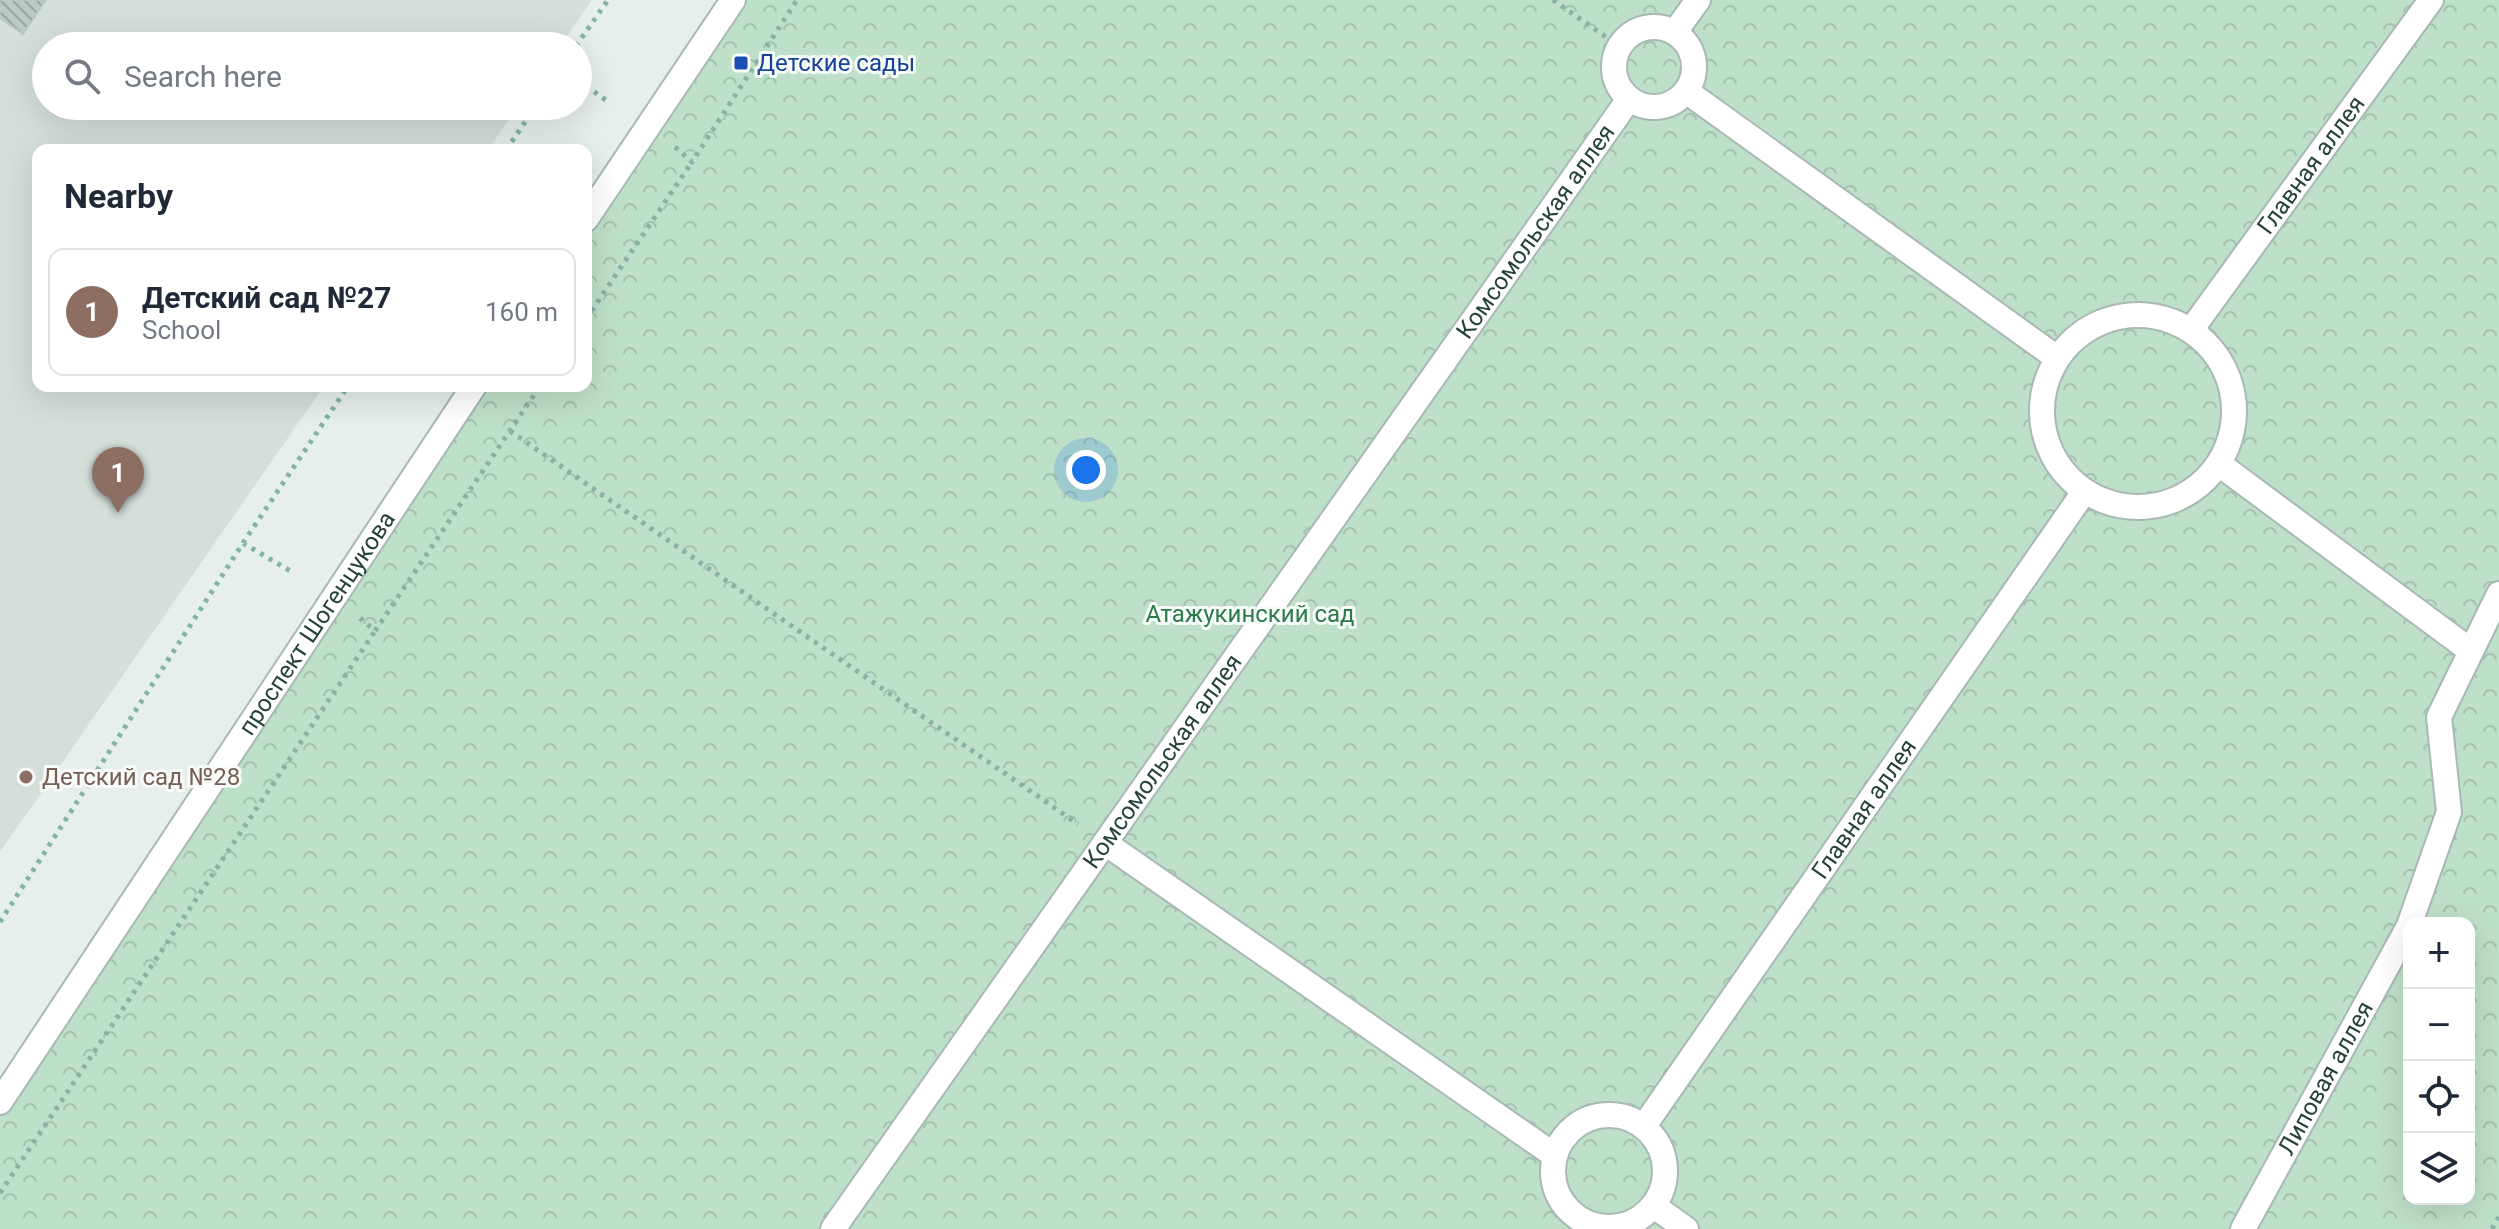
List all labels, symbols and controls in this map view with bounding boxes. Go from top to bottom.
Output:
search box [32,32,592,120]
place label: Детские сады [757,49,915,77]
icon: search [60,54,104,98]
marker: Детские сады [732,54,750,72]
text: Search here [124,59,282,94]
street label: Главная аллея [2251,90,2371,240]
street label: Комсомольская аллея [1451,119,1621,344]
text: Nearby [64,176,173,216]
text: Детский сад №27 [142,280,392,315]
text: 1 [85,297,99,327]
text: 160 m [485,297,558,327]
text: School [142,315,221,345]
pin: 1 [92,447,144,513]
your location [1066,450,1106,490]
street label: проспект Шогенцукова [233,506,401,740]
park label: Атажукинский сад [1145,600,1355,628]
street label: Комсомольская аллея [1077,649,1247,874]
street label: Главная аллея [1806,734,1922,884]
place label: Детский сад №28 [42,763,240,791]
marker: Детский сад №28 [17,768,35,786]
map controls [2403,917,2475,1205]
button: + [2403,917,2475,989]
button: − [2403,989,2475,1061]
street label: Липовая аллея [2272,996,2379,1160]
button: locate [2403,1061,2475,1133]
button: layers [2403,1133,2475,1205]

